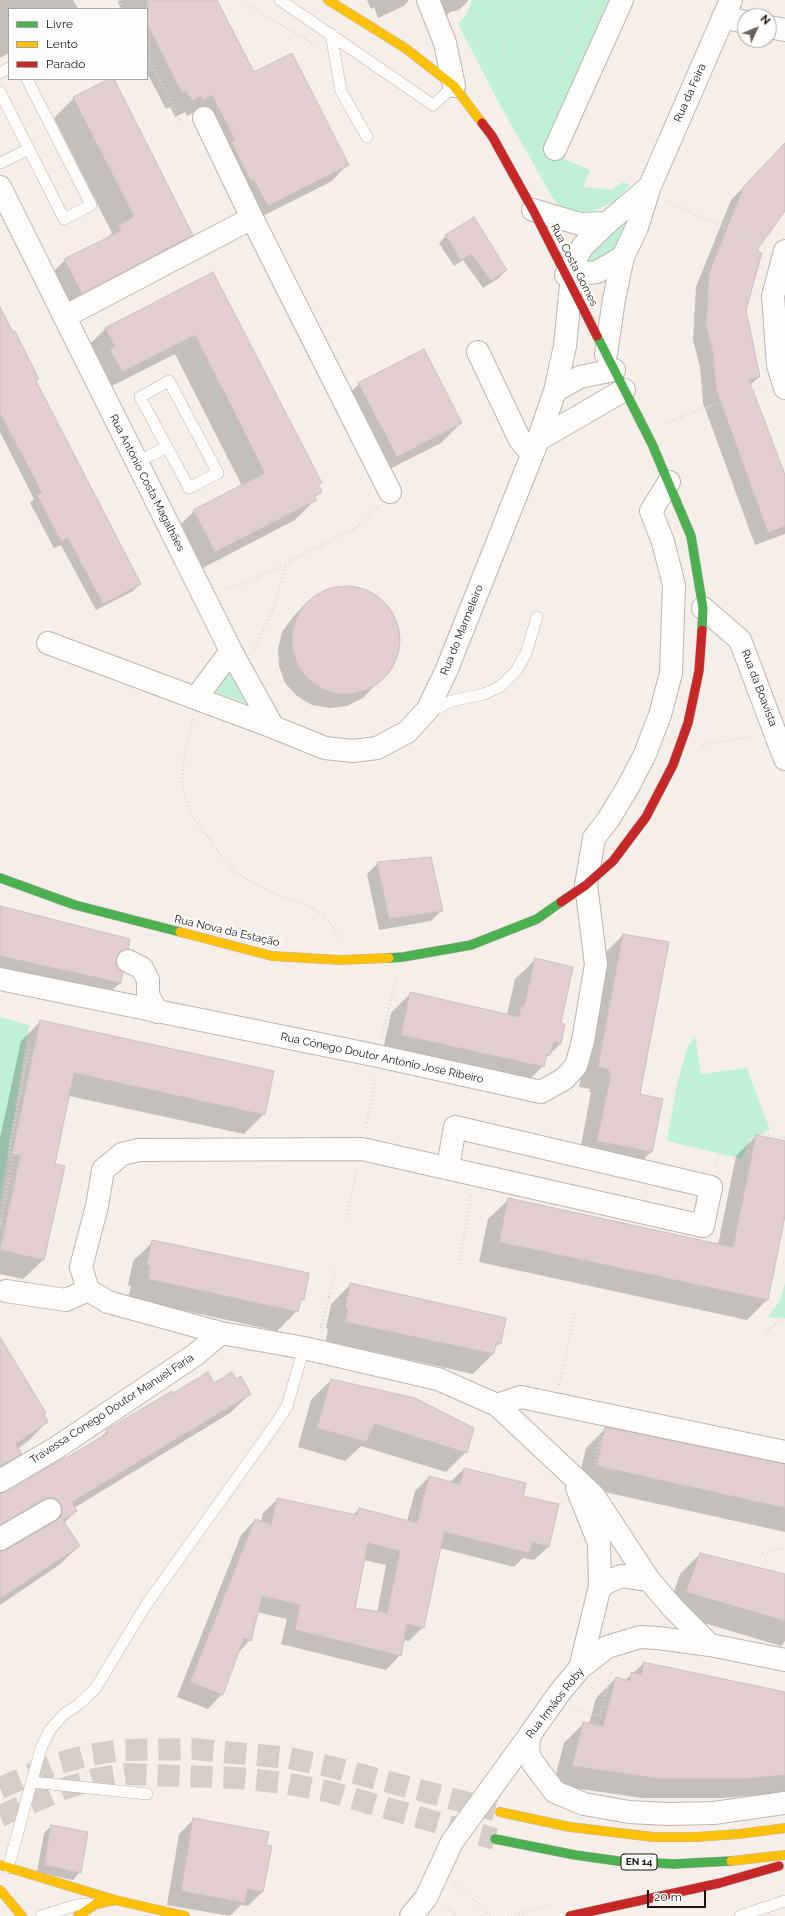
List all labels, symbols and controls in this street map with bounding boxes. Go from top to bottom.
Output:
legend [8,8,148,80]
north arrow [737,8,777,48]
text: N [758,12,773,28]
text: Livre [46,17,73,31]
text: Lento [46,37,78,51]
text: Parado [46,57,85,71]
street label: Rua da Feira [671,62,709,124]
street label: Rua Costa Gomes [548,222,600,308]
street label: Rua António Costa Magalhães [107,412,187,554]
street label: Rua do Marmeleiro [438,583,486,677]
street label: Rua da Boavista [738,648,780,728]
street label: Rua Nova da Estação [173,912,281,950]
street label: Rua Cónego Doutor António José Ribeiro [279,1030,485,1086]
street label: Travessa Conego Doutor Manuel Faria [28,1351,196,1467]
street label: Rua Irmãos Roby [523,1665,587,1741]
road number: EN 14 [621,1854,657,1870]
scale bar [649,1882,708,1908]
text: 20 m [654,1890,682,1904]

